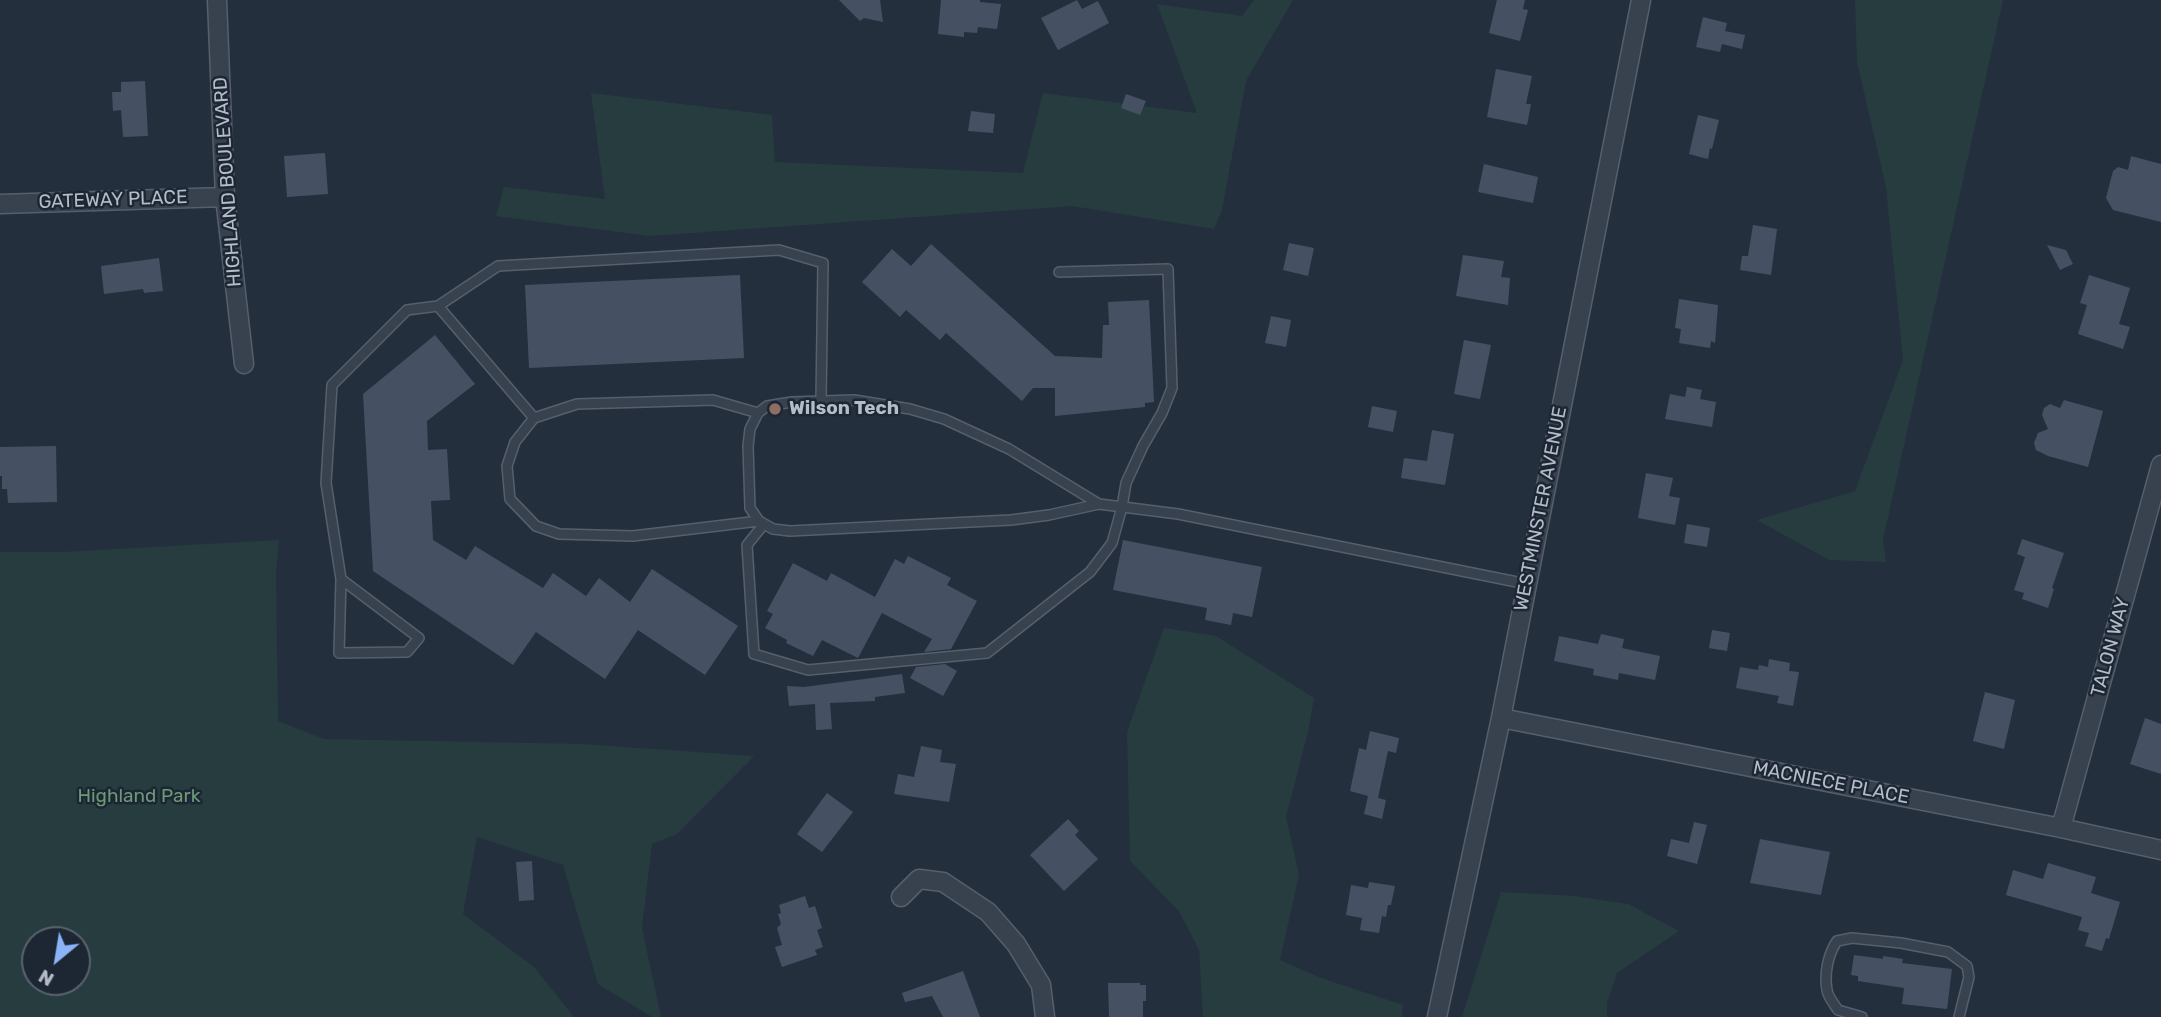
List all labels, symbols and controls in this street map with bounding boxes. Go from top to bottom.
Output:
street label: HIGHLAND BOULEVARD [209,76,247,288]
street label: GATEWAY PLACE [38,186,188,214]
place label: Wilson Tech [789,398,899,420]
marker: Wilson Tech [767,401,783,417]
street label: WESTMINSTER AVENUE [1510,405,1572,613]
street label: TALON WAY [2087,595,2135,699]
street label: MACNIECE PLACE [1751,757,1911,809]
park label: Highland Park [77,786,201,808]
north arrow [21,926,91,996]
text: N [35,965,58,991]

